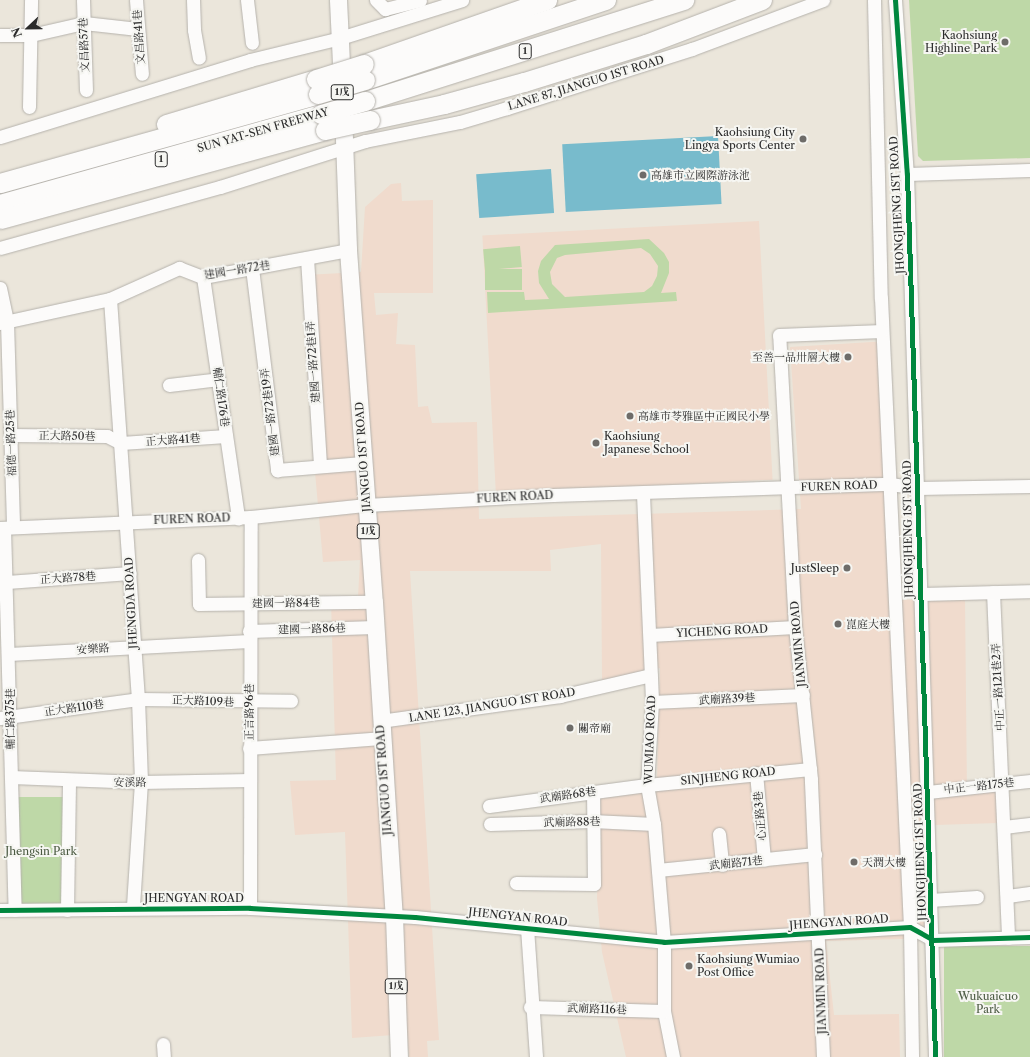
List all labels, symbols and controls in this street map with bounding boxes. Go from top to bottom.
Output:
north arrow [8,8,48,48]
street label: 文昌路41巷 [130,9,148,65]
street label: 文昌路57巷 [76,17,92,73]
text: N [9,25,25,40]
place label: Kaohsiung Highline Park [925,29,997,55]
marker: Kaohsiung Highline Park [1000,37,1010,47]
road number: 1 [518,43,532,59]
street label: LANE 87, JIANGUO 1ST ROAD [506,53,666,113]
road number: 1戊 [330,84,354,100]
street label: SUN YAT-SEN FREEWAY [196,105,330,155]
place label: Kaohsiung City Lingya Sports Center [685,126,795,152]
marker: Kaohsiung City Lingya Sports Center [798,134,808,144]
street label: JHONGJHENG 1ST ROAD [887,136,907,274]
road number: 1 [154,151,168,167]
place label: 高雄市立國際游泳池 [651,168,750,182]
marker: 高雄市立國際游泳池 [638,170,648,180]
street label: 建國一路72巷 [203,258,271,282]
street label: 建國一路72巷1弄 [304,320,322,404]
place label: 至善一品卅層大樓 [752,350,840,364]
marker: 至善一品卅層大樓 [843,352,853,362]
street label: 輔仁路176巷 [210,366,232,428]
street label: 建國一路72巷19弄 [258,367,282,457]
street label: JIANGUO 1ST ROAD [353,401,373,513]
street label: 福德一路25巷 [3,409,19,477]
place label: 高雄市苓雅區中正國民小學 [638,409,770,423]
marker: 高雄市苓雅區中正國民小學 [625,411,635,421]
street label: 正大路50巷 [38,429,96,443]
place label: Kaohsiung Japanese School [604,430,689,456]
street label: 正大路41巷 [145,431,201,449]
marker: Kaohsiung Japanese School [591,438,601,448]
street label: JHONGJHENG 1ST ROAD [900,460,916,598]
street label: FUREN ROAD [800,478,878,494]
street label: FUREN ROAD [476,488,554,506]
street label: FUREN ROAD [153,511,231,527]
road number: 1戊 [356,523,380,539]
street label: JHENGDA ROAD [122,557,140,649]
place label: JustSleep [791,561,839,575]
marker: JustSleep [842,563,852,573]
street label: 正大路78巷 [40,569,96,587]
street label: 建國一路84巷 [252,596,320,610]
street label: JIANMIN ROAD [788,600,808,688]
place label: 崑庭大樓 [846,617,890,631]
marker: 崑庭大樓 [833,619,843,629]
street label: 建國一路86巷 [278,621,346,637]
street label: YICHENG ROAD [676,622,768,640]
street label: 安樂路 [76,641,110,657]
street label: 中正一路121巷2弄 [989,643,1007,731]
street label: 正言路96巷 [242,684,256,740]
street label: LANE 123, JIANGUO 1ST ROAD [408,685,576,725]
street label: 輔仁路375巷 [3,688,17,750]
street label: 武廟路39巷 [698,691,756,707]
street label: 正大路109巷 [172,693,234,709]
street label: WUMIAO ROAD [642,695,658,785]
street label: 正大路110巷 [43,697,105,719]
place label: 關帝廟 [578,721,611,735]
marker: 關帝廟 [565,723,575,733]
street label: JIANGUO 1ST ROAD [374,724,394,836]
street label: SINJHENG ROAD [680,764,776,788]
street label: 安溪路 [114,775,146,789]
street label: 中正一路175巷 [943,776,1015,796]
street label: JHONGJHENG 1ST ROAD [911,783,929,921]
street label: 武廟路68巷 [539,785,597,805]
street label: 心正路3巷 [751,790,769,842]
street label: 武廟路88巷 [543,815,601,829]
park label: Jhengsin Park [5,844,77,858]
street label: 武廟路71巷 [708,854,764,872]
place label: 天潤大樓 [862,855,906,869]
marker: 天潤大樓 [849,857,859,867]
street label: JHENGYAN ROAD [144,891,244,905]
street label: JHENGYAN ROAD [468,905,568,929]
street label: JHENGYAN ROAD [789,912,889,932]
street label: JIANMIN ROAD [813,948,829,1034]
place label: Kaohsiung Wumiao Post Office [697,953,800,979]
marker: Kaohsiung Wumiao Post Office [684,961,694,971]
road number: 1戊 [384,978,408,994]
park label: Wukuaicuo Park [958,990,1018,1016]
street label: 武廟路116巷 [567,1001,627,1017]

